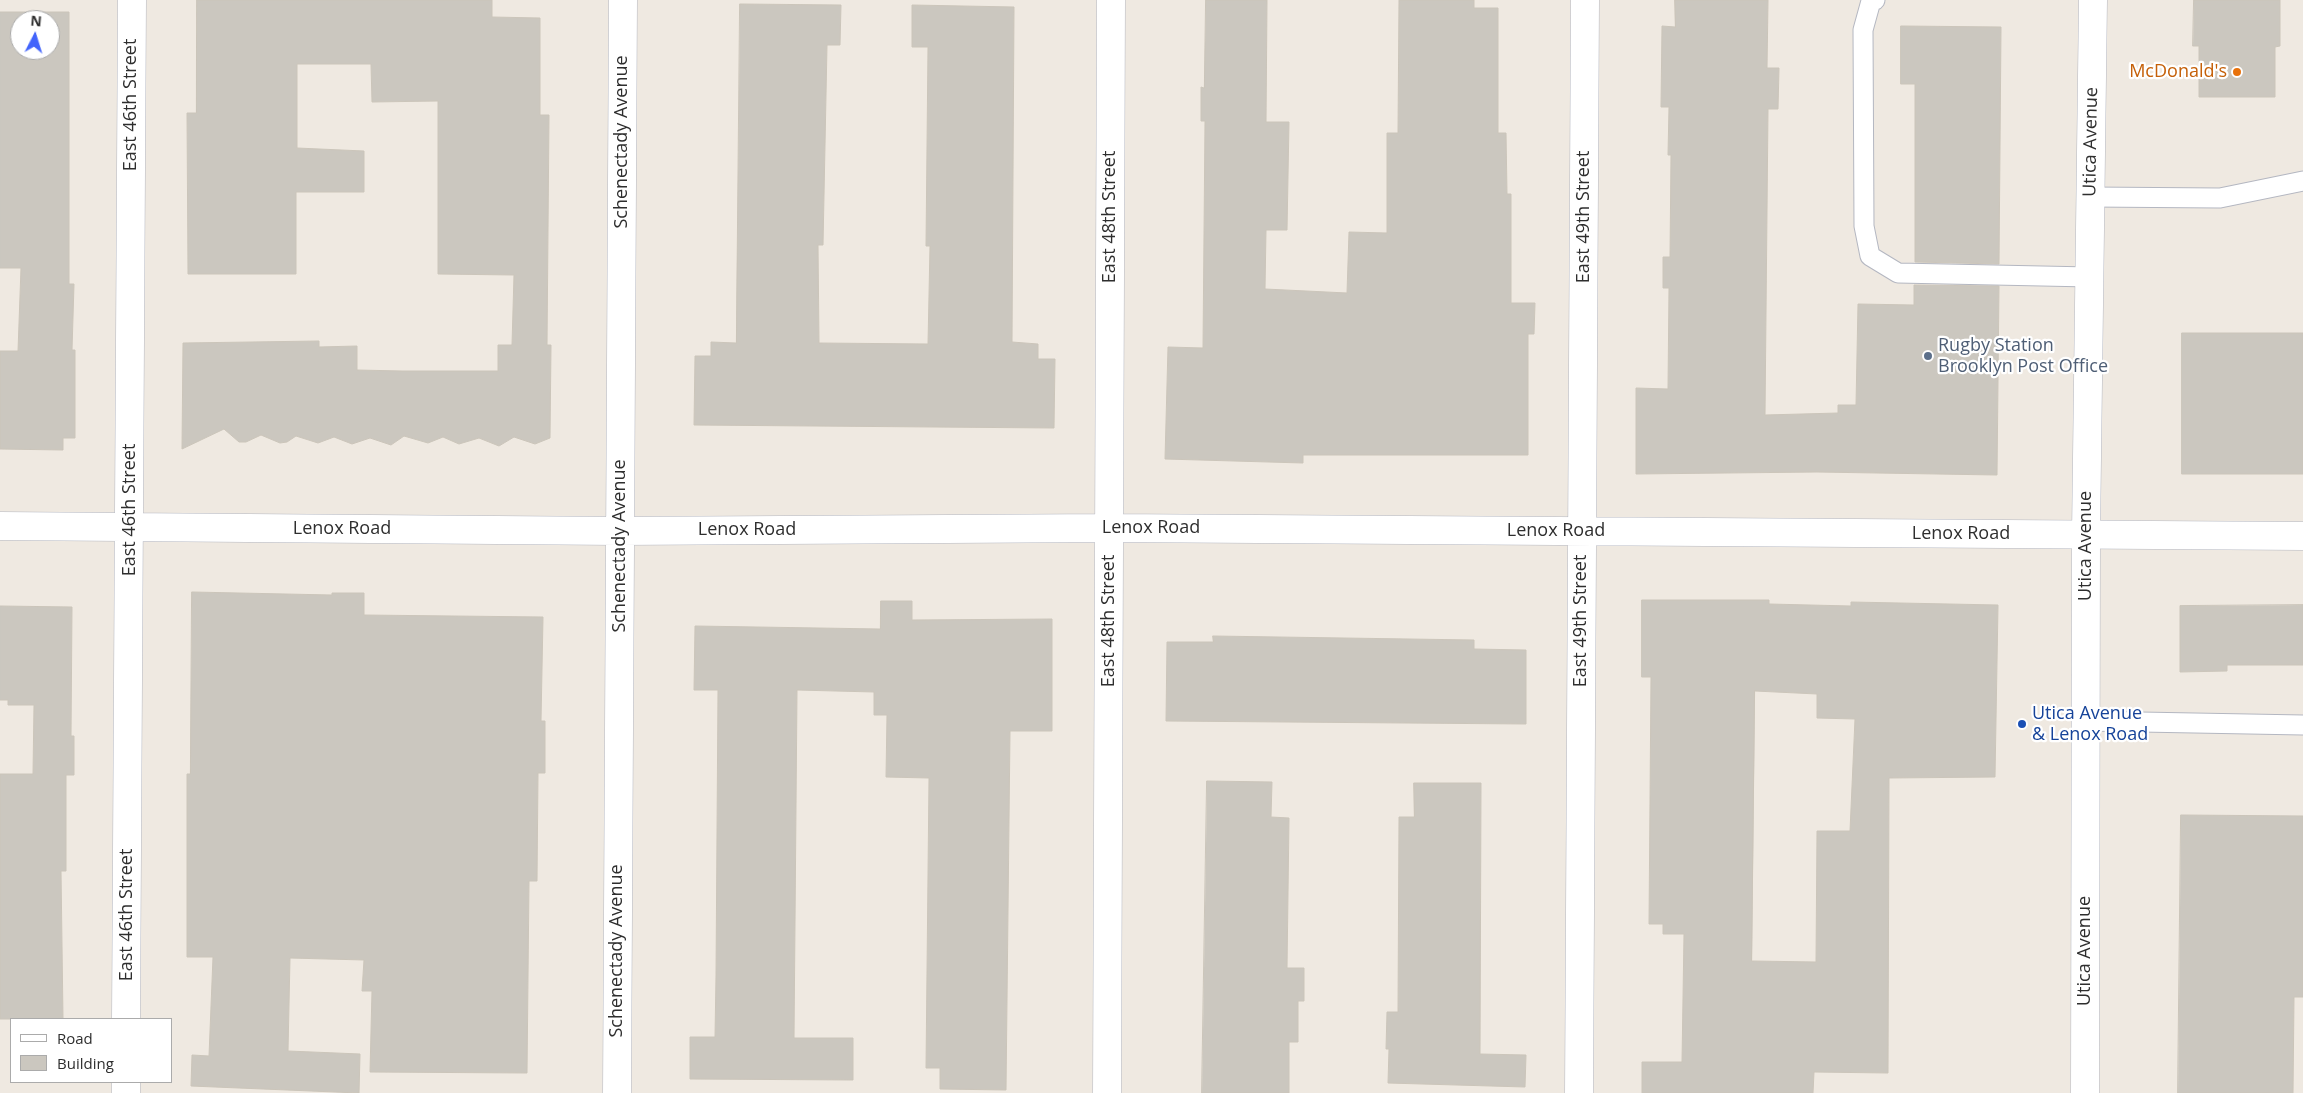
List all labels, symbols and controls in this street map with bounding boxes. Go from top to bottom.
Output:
north arrow [10,10,60,60]
text: N [30,11,43,31]
street label: East 46th Street [120,39,142,171]
street label: Schenectady Avenue [611,55,633,229]
place label: McDonald's [2129,61,2227,83]
marker: McDonald's [2231,66,2243,78]
street label: Utica Avenue [2079,87,2103,197]
street label: East 48th Street [1099,151,1121,283]
street label: East 49th Street [1573,151,1595,283]
place label: Rugby Station Brooklyn Post Office [1938,335,2108,378]
marker: Rugby Station Brooklyn Post Office [1922,350,1934,362]
street label: East 46th Street [119,444,141,576]
street label: Schenectady Avenue [609,459,631,633]
street label: Utica Avenue [2075,491,2097,601]
street label: Lenox Road [1102,517,1200,539]
street label: Lenox Road [293,518,391,540]
street label: Lenox Road [698,519,796,541]
street label: Lenox Road [1507,520,1605,542]
street label: Lenox Road [1912,523,2010,545]
street label: East 48th Street [1098,555,1120,687]
street label: East 49th Street [1570,555,1592,687]
place label: Utica Avenue & Lenox Road [2032,703,2148,746]
marker: Utica Avenue & Lenox Road [2016,718,2028,730]
street label: East 46th Street [116,849,138,981]
street label: Schenectady Avenue [606,864,628,1038]
street label: Utica Avenue [2074,896,2096,1006]
legend [10,1018,172,1083]
text: Road [57,1028,93,1048]
text: Building [57,1053,114,1073]

